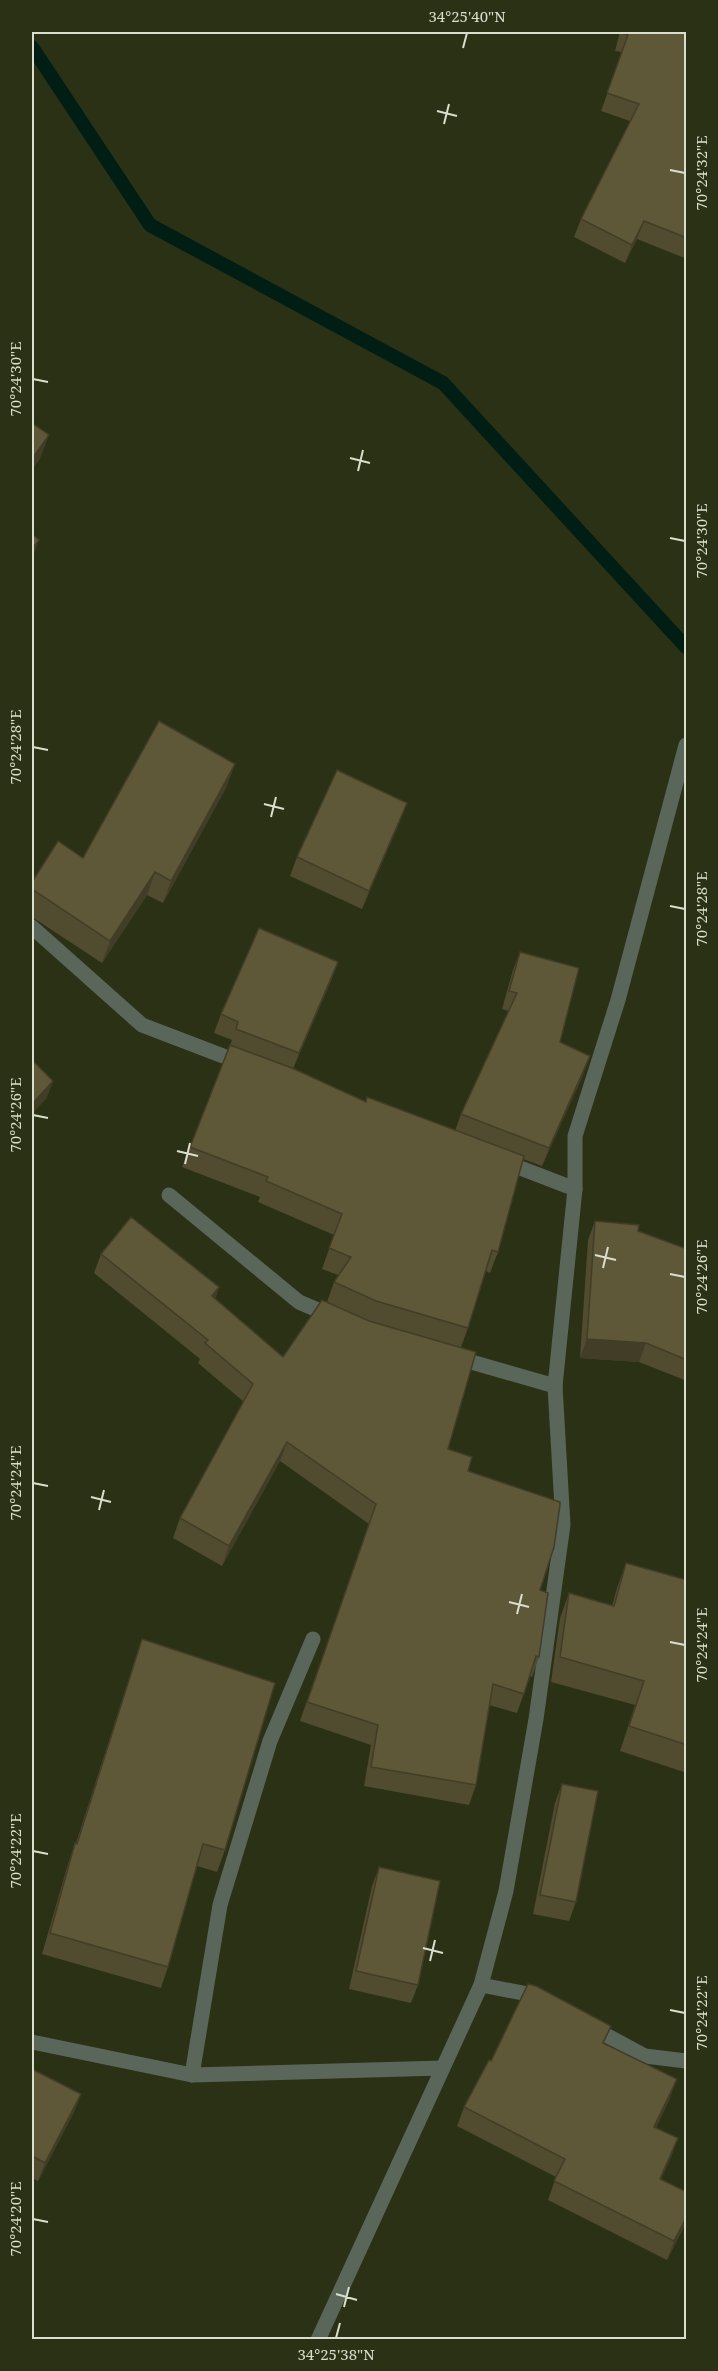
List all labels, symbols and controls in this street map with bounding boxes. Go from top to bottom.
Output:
text: 34°25'40"N [428,6,506,26]
text: 70°24'32"E [691,135,711,211]
text: 70°24'30"E [5,341,25,417]
text: 70°24'30"E [691,503,711,579]
text: 70°24'28"E [5,709,25,785]
text: 70°24'28"E [691,871,711,947]
text: 70°24'26"E [5,1077,25,1153]
text: 70°24'26"E [691,1239,711,1315]
text: 70°24'24"E [5,1445,25,1521]
text: 70°24'24"E [691,1607,711,1683]
text: 70°24'22"E [5,1813,25,1889]
text: 70°24'22"E [691,1975,711,2051]
text: 70°24'20"E [5,2181,25,2257]
text: 34°25'38"N [297,2344,375,2364]

